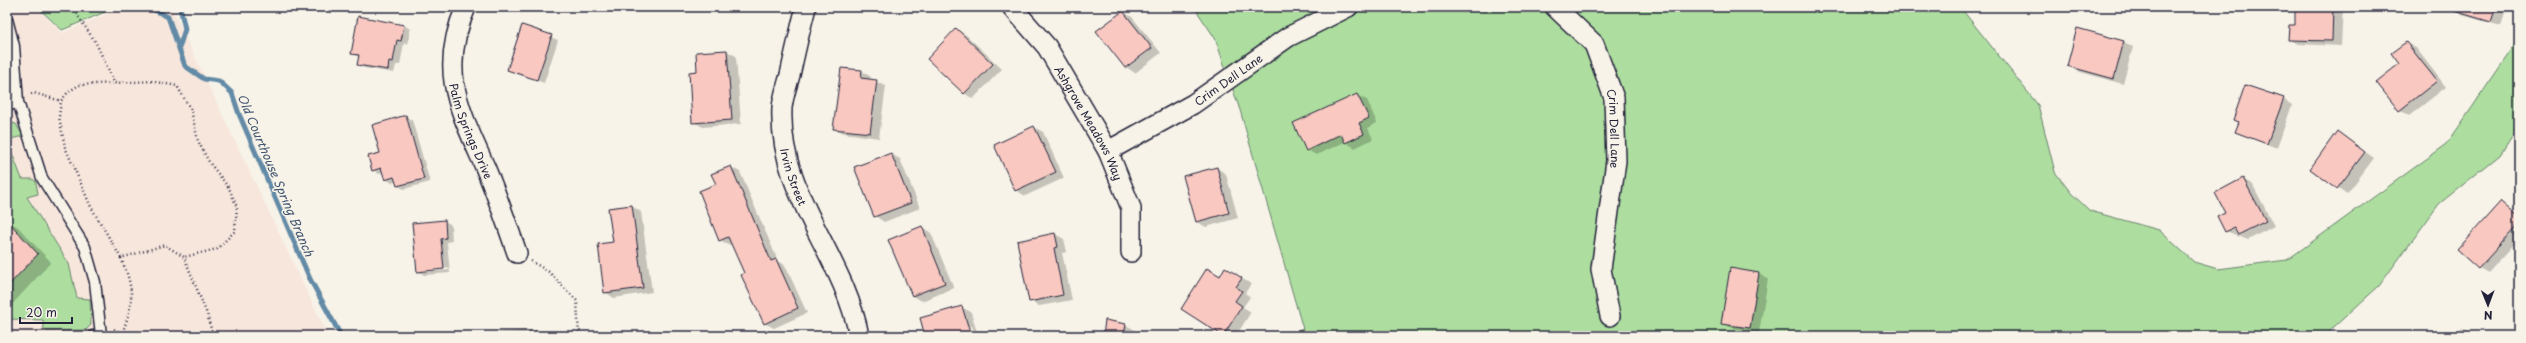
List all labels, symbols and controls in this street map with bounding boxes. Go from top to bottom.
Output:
street label: Crim Dell Lane [1190,49,1266,109]
street label: Ashgrove Meadows Way [1051,62,1127,183]
street label: Palm Springs Drive [446,82,498,181]
street label: Crim Dell Lane [1603,86,1625,170]
water label: Old Courthouse Spring Branch [234,91,319,260]
street label: Irvin Street [777,146,812,208]
north arrow [2468,285,2508,325]
scale bar [20,299,72,325]
text: 20 m [26,303,57,321]
text: N [2483,307,2493,324]

